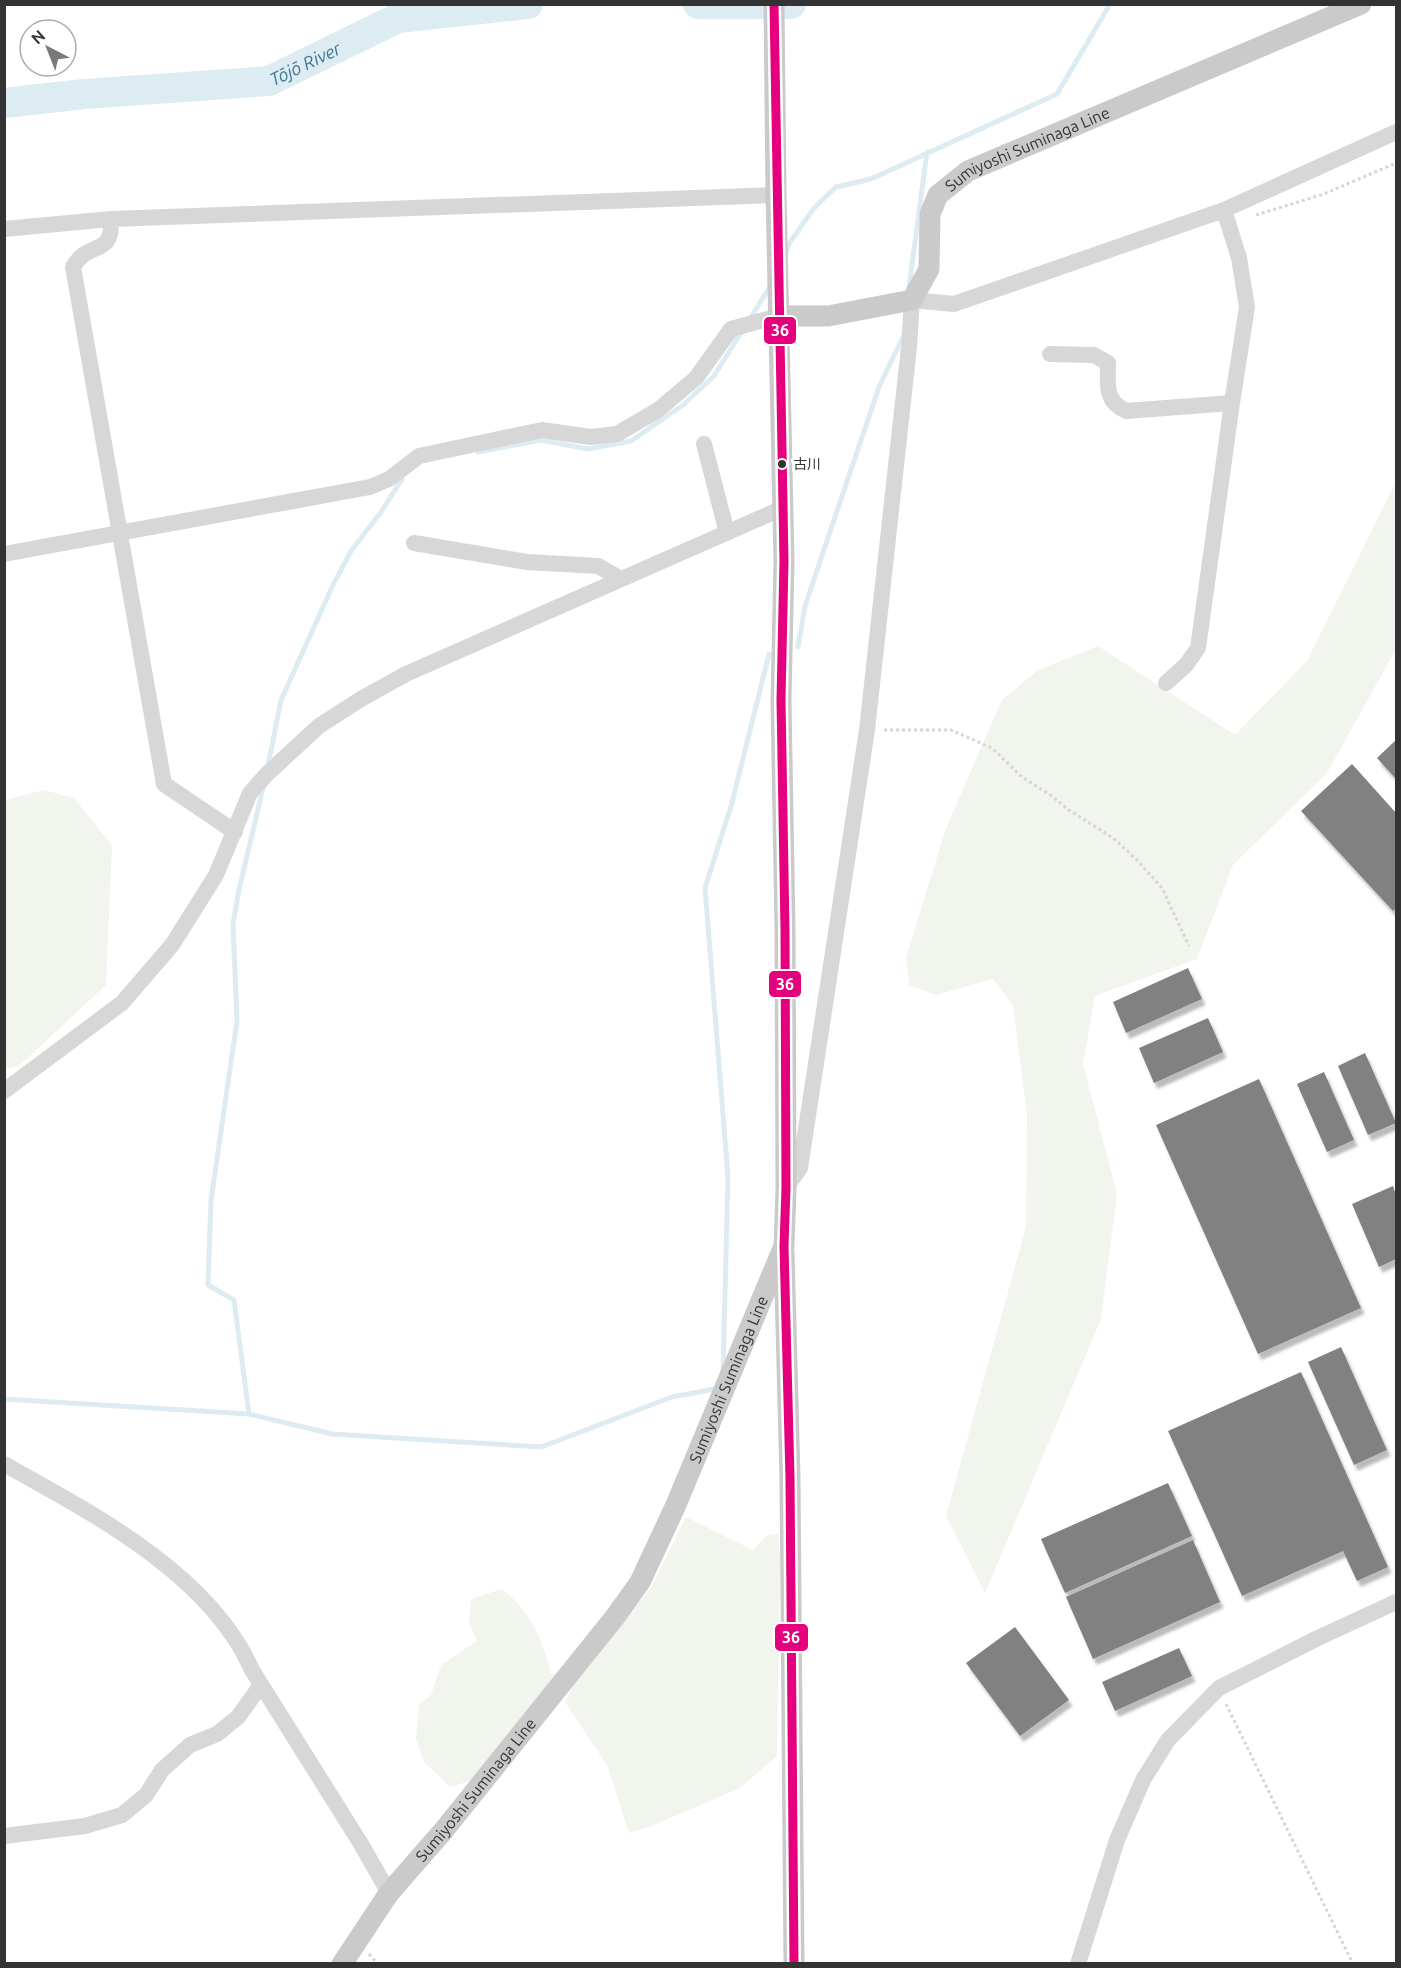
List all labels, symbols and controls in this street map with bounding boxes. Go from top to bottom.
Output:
north arrow [18,18,78,78]
text: N [28,26,48,48]
water label: Tōjō River [266,37,345,89]
street label: Sumiyoshi Suminaga Line [941,103,1112,195]
line badge: 36 [763,316,797,345]
text: 36 [771,321,789,339]
place label: 古川 [793,456,821,472]
marker: 古川 [776,458,788,470]
line badge: 36 [768,970,802,998]
text: 36 [776,975,794,993]
street label: Sumiyoshi Suminaga Line [685,1293,771,1466]
line badge: 36 [774,1623,809,1652]
text: 36 [782,1628,800,1646]
street label: Sumiyoshi Suminaga Line [412,1714,539,1865]

